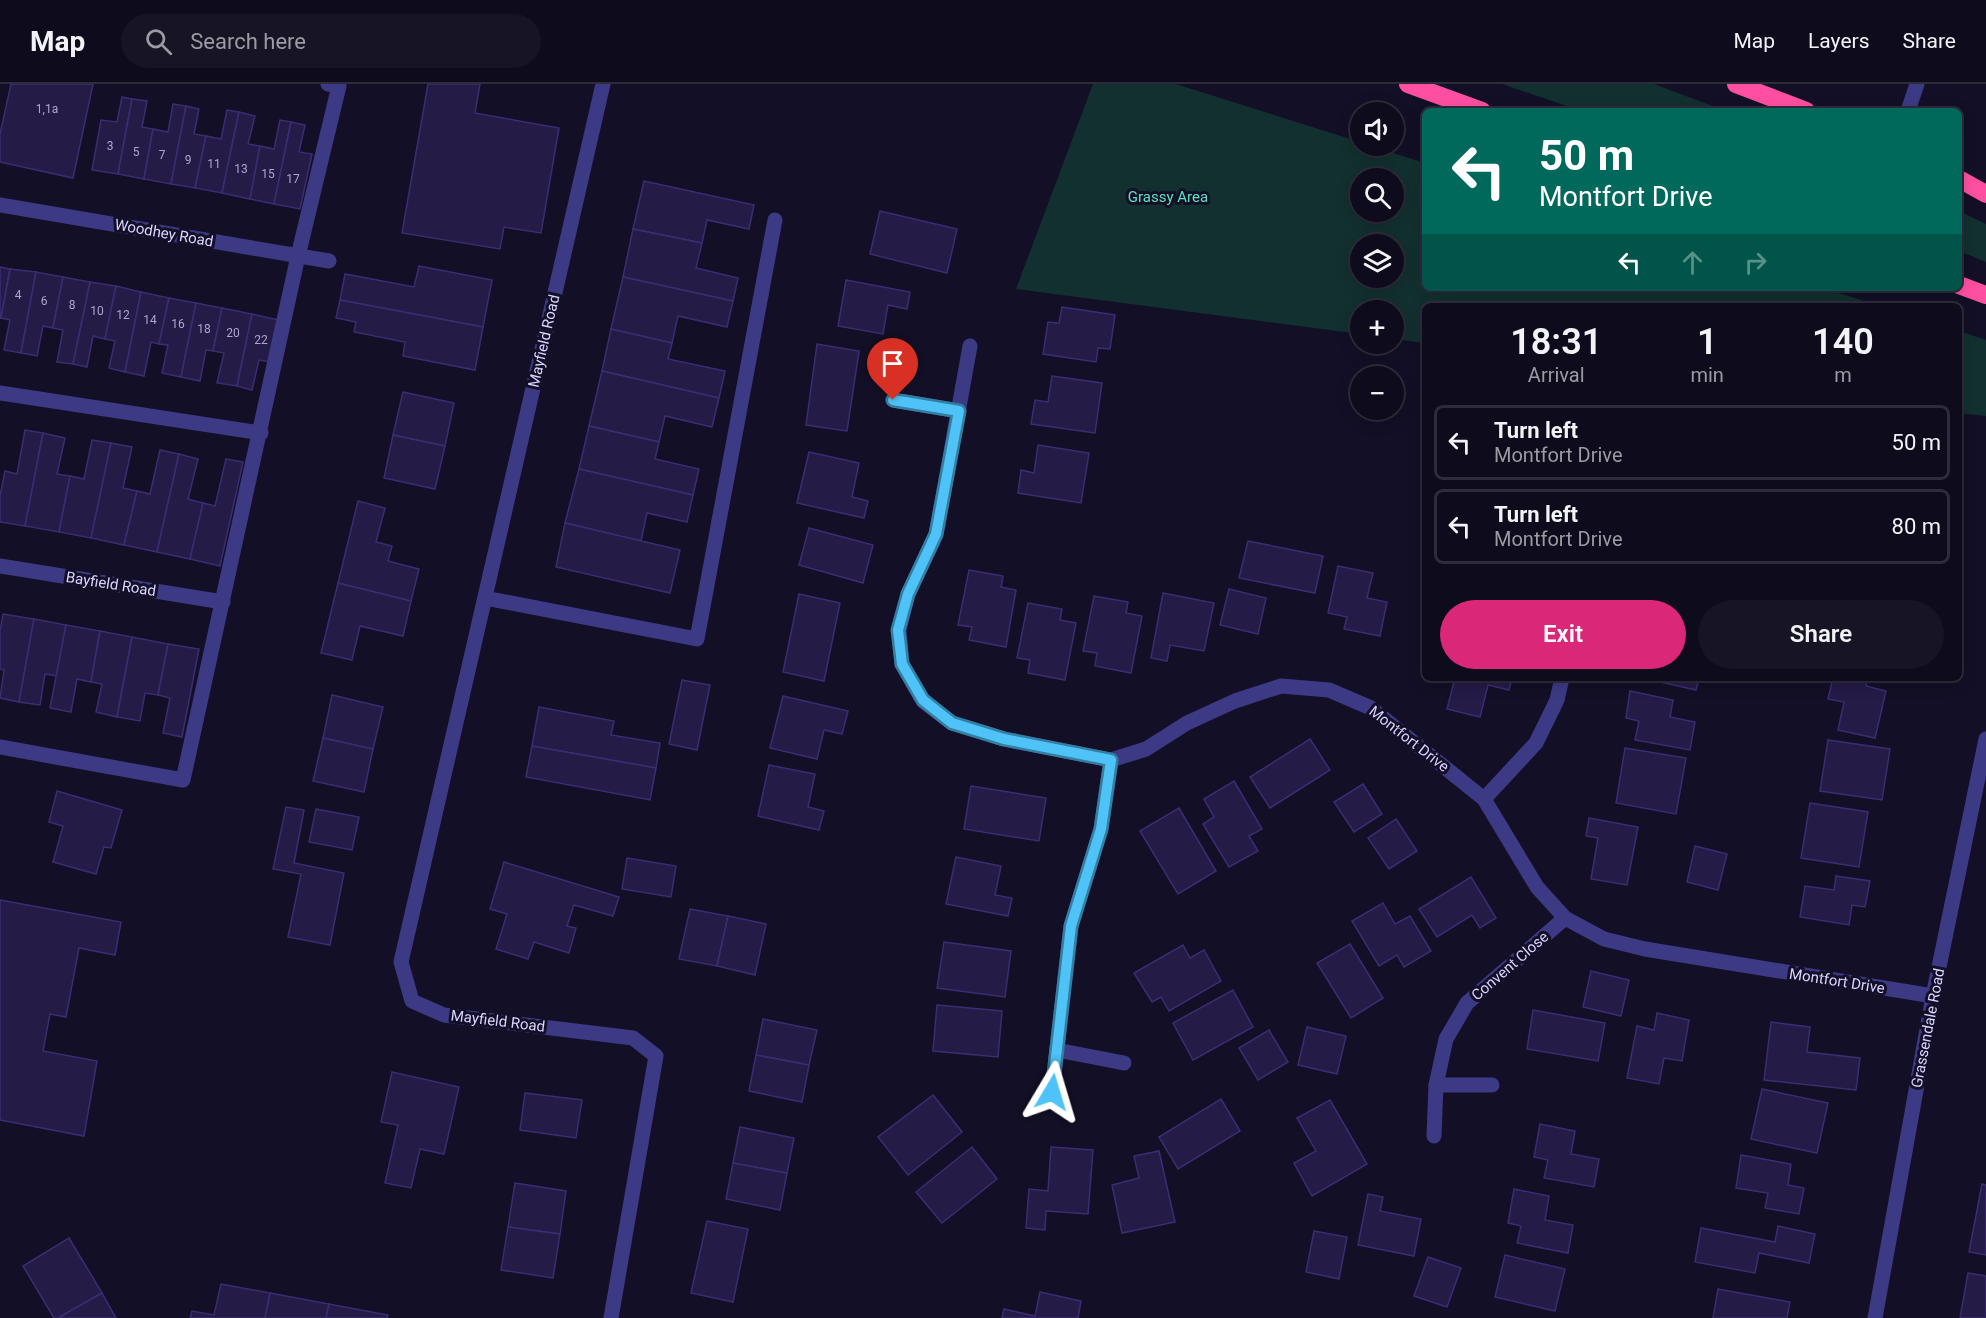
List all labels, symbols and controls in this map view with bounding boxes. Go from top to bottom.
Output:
search box [121,14,541,68]
text: Map [30,25,85,58]
icon: search [142,25,175,58]
text: Search here [190,29,306,54]
text: Map [1733,29,1775,53]
text: Layers [1808,29,1869,53]
text: Share [1902,29,1956,53]
house number: 1,1a [36,102,58,116]
map controls [1350,102,1404,420]
button: sound [1350,102,1404,156]
text: 50 m [1539,131,1634,180]
icon: left [1440,132,1518,210]
house number: 3 [107,139,113,153]
house number: 5 [133,145,140,159]
house number: 7 [159,148,166,162]
house number: 9 [185,153,191,167]
house number: 11 [207,157,221,171]
house number: 13 [234,162,248,176]
house number: 15 [261,167,275,181]
button: search [1350,168,1404,222]
house number: 17 [286,172,300,186]
text: Montfort Drive [1539,181,1713,213]
park label: Grassy Area [1128,188,1208,206]
street label: Woodhey Road [113,215,215,251]
button: layers [1350,234,1404,288]
icon: left [1613,246,1646,279]
icon: ahead [1676,246,1709,279]
icon: right [1739,246,1772,279]
house number: 4 [15,288,22,302]
street label: Mayfield Road [525,293,563,389]
house number: 6 [41,294,48,308]
house number: 8 [69,298,76,312]
button: + [1350,300,1404,354]
house number: 10 [90,304,104,318]
house number: 12 [116,308,130,322]
house number: 14 [143,313,157,327]
house number: 16 [171,317,185,331]
text: 18:31 [1510,321,1602,363]
text: 1 [1697,321,1717,363]
text: 140 [1812,321,1874,363]
house number: 18 [197,322,211,336]
house number: 20 [226,326,240,340]
house number: 22 [254,333,268,347]
pin [867,338,918,400]
icon: arrive [876,347,909,380]
text: Arrival [1528,363,1585,387]
text: min [1690,363,1724,387]
text: m [1834,363,1852,387]
button: − [1350,366,1404,420]
text: Turn left [1494,418,1578,443]
icon: left [1443,426,1476,459]
text: 50 m [1892,430,1941,455]
text: Montfort Drive [1494,443,1623,467]
text: Turn left [1494,502,1578,527]
icon: left [1443,510,1476,543]
text: 80 m [1892,514,1941,539]
text: Montfort Drive [1494,527,1623,551]
street label: Bayfield Road [65,568,157,600]
button: Exit [1440,600,1686,669]
button: Share [1698,600,1944,669]
street label: Montfort Drive [1365,702,1453,776]
street label: Convent Close [1468,928,1552,1004]
street label: Montfort Drive [1788,965,1886,997]
street label: Grassendale Road [1908,967,1948,1089]
street label: Mayfield Road [450,1006,546,1036]
position arrow [1020,1060,1084,1124]

